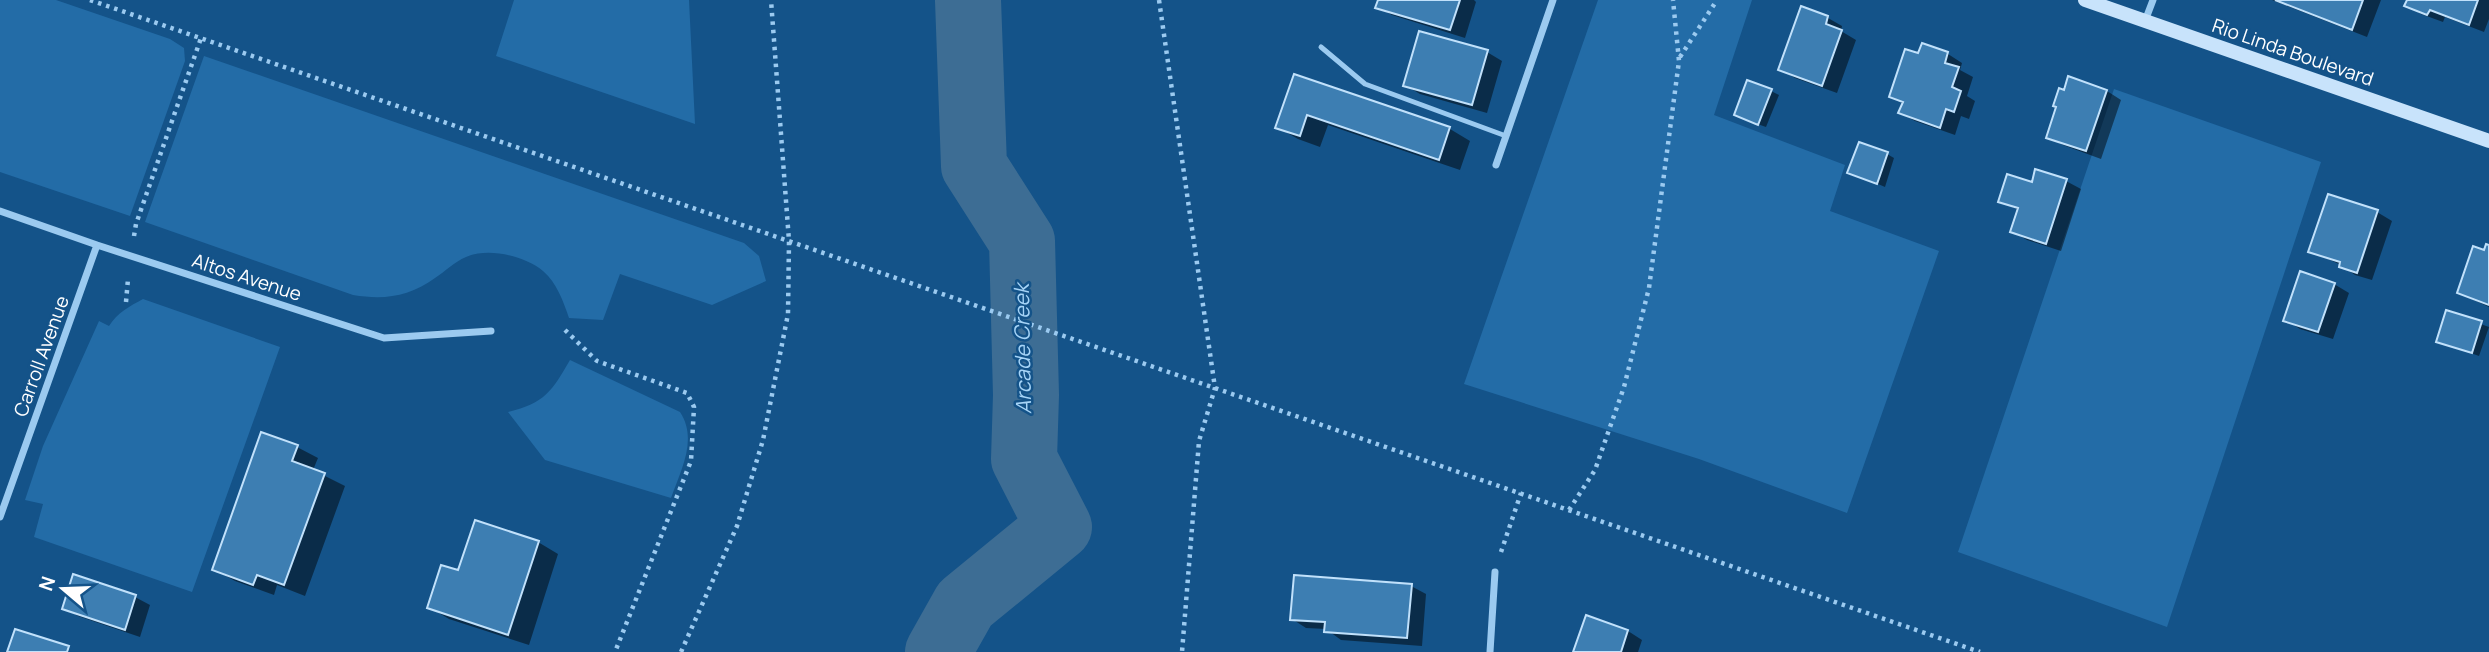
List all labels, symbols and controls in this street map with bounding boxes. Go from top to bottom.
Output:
street label: Rio Linda Boulevard [2209,12,2377,92]
street label: Altos Avenue [189,247,305,307]
water label: Arcade Creek [1007,281,1037,414]
street label: Carroll Avenue [7,292,75,420]
north arrow [28,554,98,624]
text: N [32,573,61,594]

